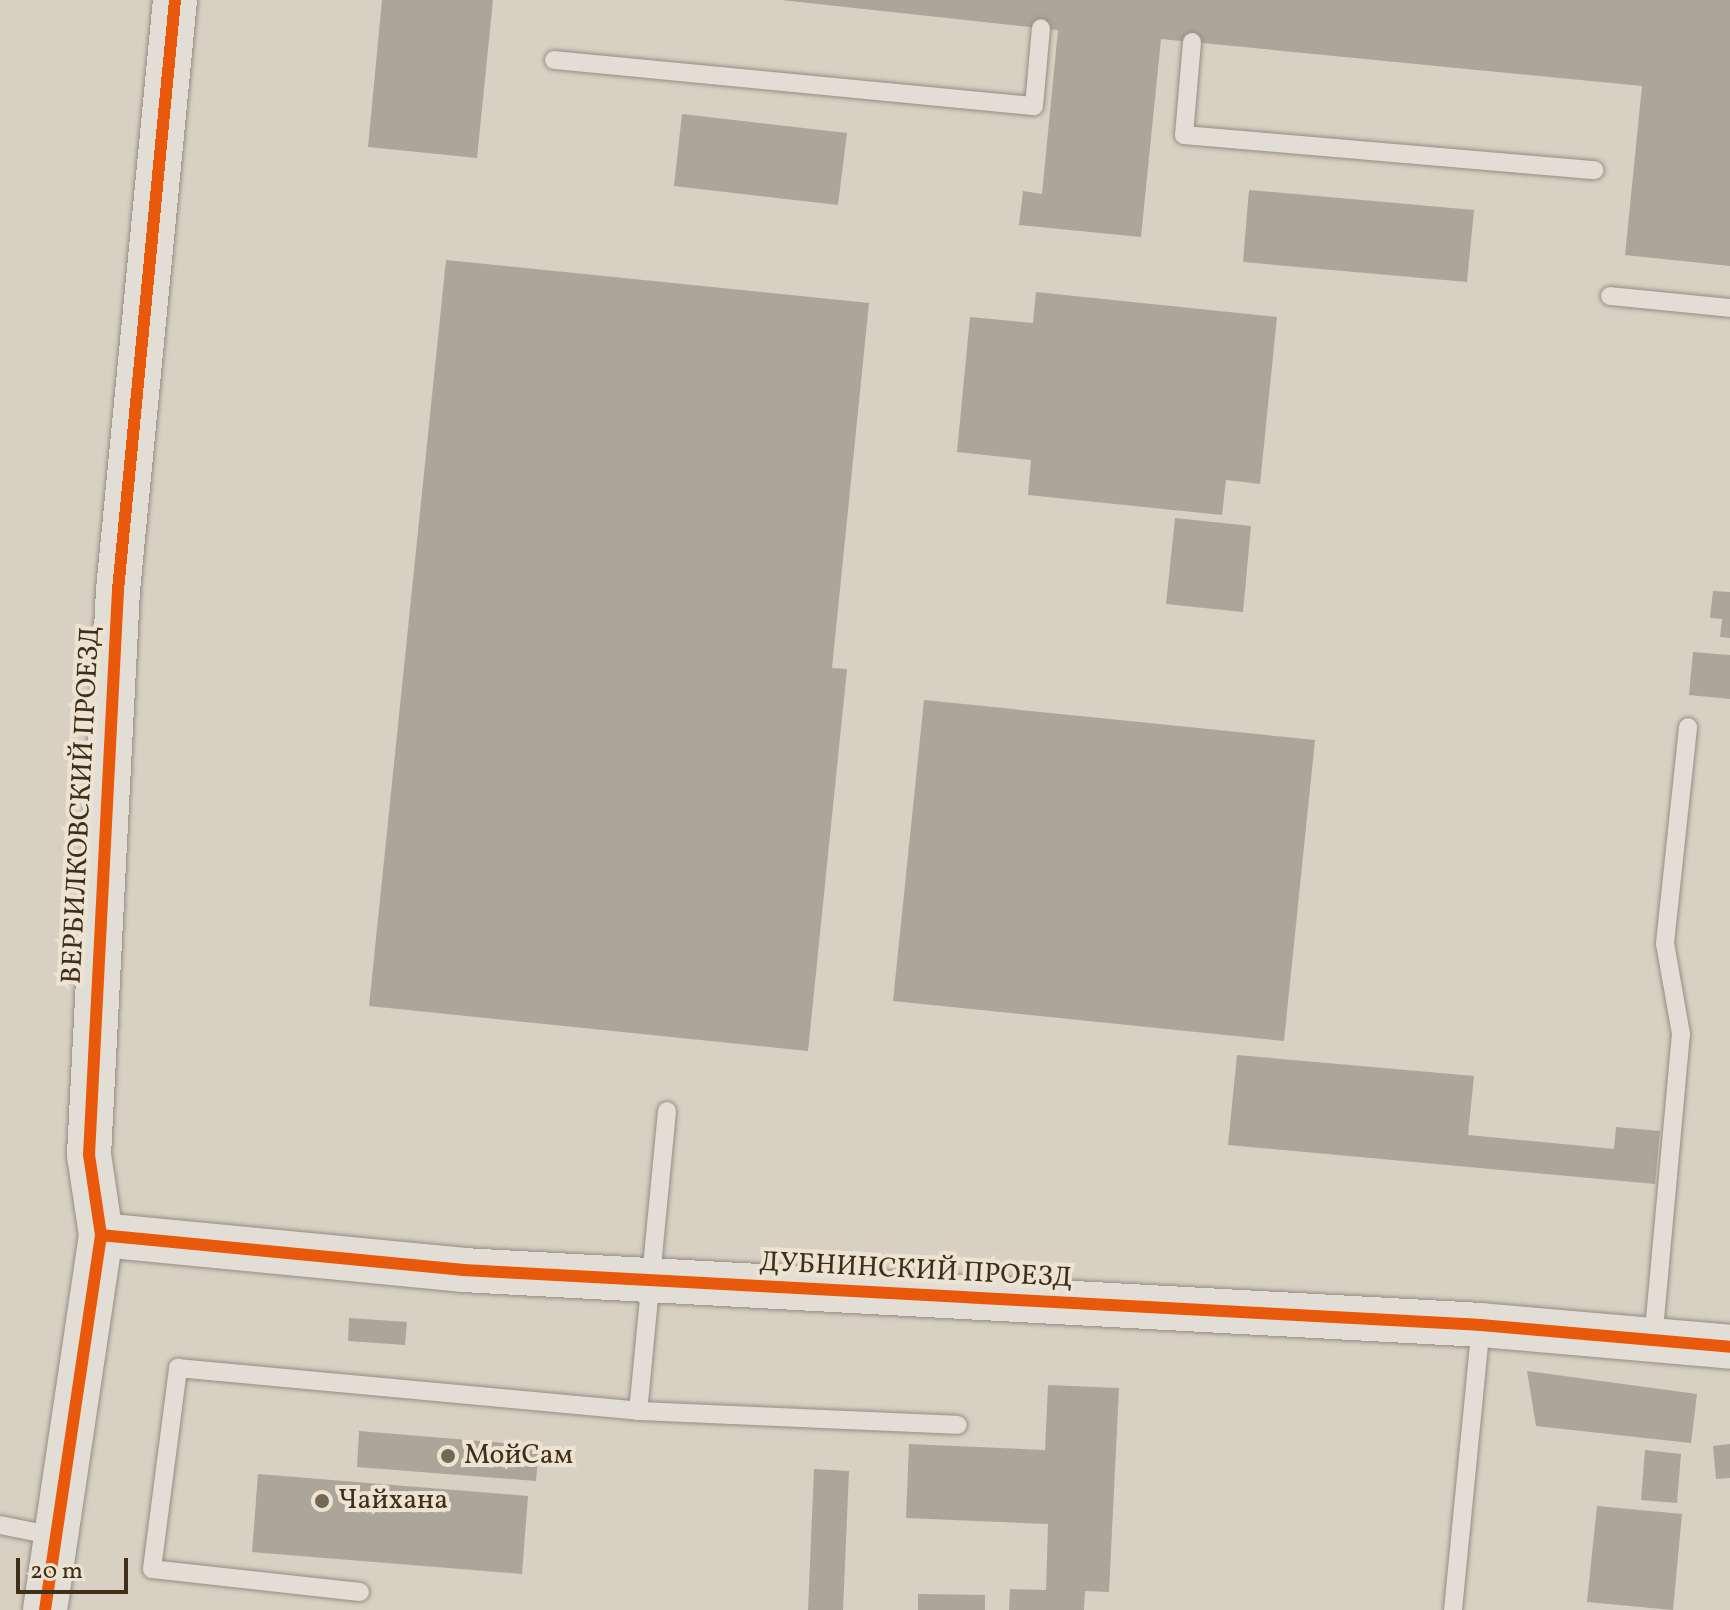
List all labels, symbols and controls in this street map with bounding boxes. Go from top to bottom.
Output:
street label: ВЕРБИЛКОВСКИЙ ПРОЕЗД [56,625,108,985]
street label: ДУБНИНСКИЙ ПРОЕЗД [759,1246,1073,1296]
place label: МойСам [464,1439,573,1473]
marker: МойСам [439,1447,457,1465]
place label: Чайхана [338,1484,448,1518]
marker: Чайхана [313,1492,331,1510]
scale bar [20,1542,132,1592]
text: 20 m [30,1555,83,1589]

